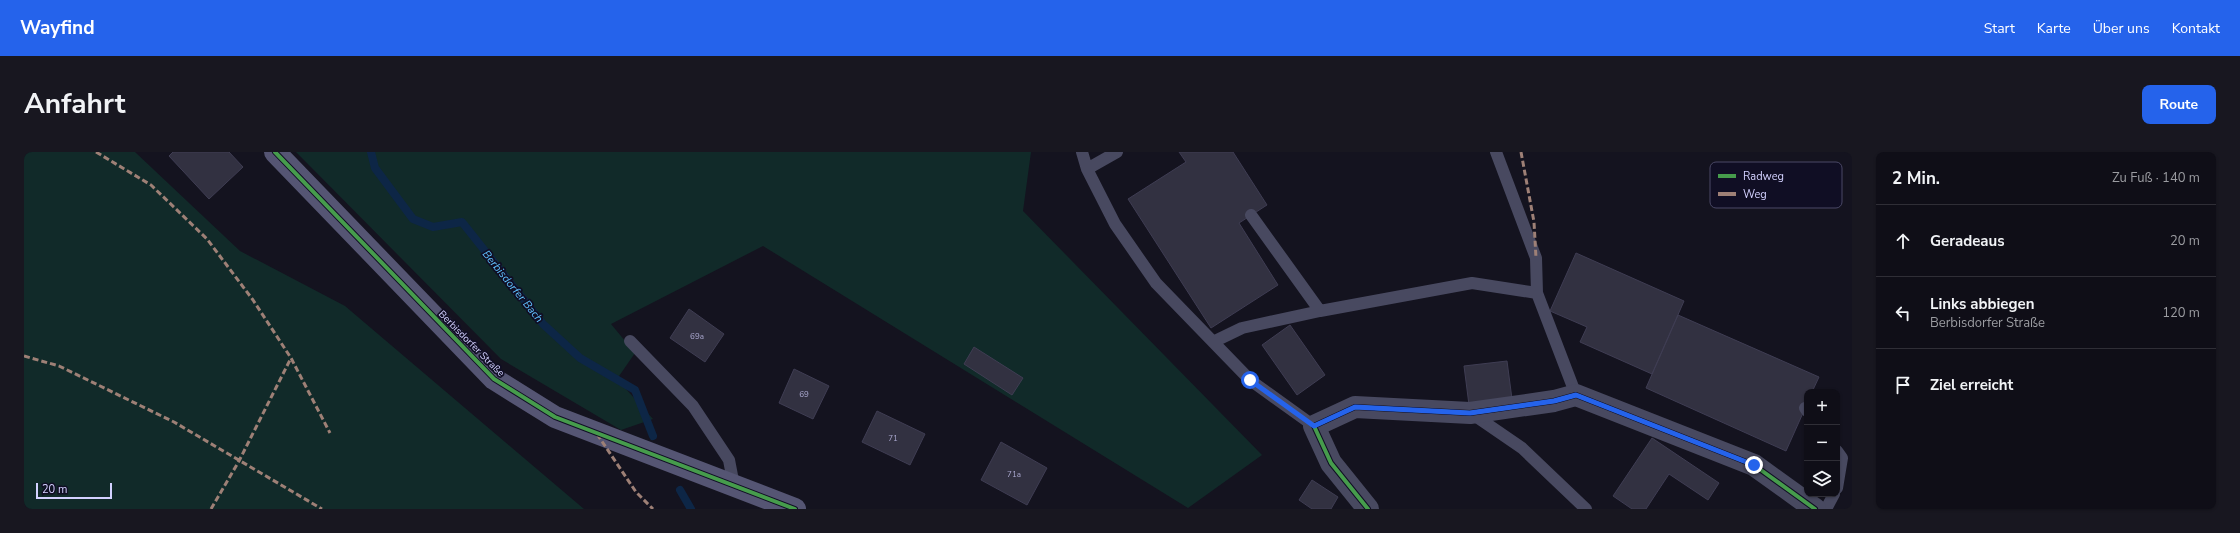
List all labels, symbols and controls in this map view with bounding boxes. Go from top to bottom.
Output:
text: Wayfind [20,15,95,41]
text: Start [1984,19,2015,38]
text: Karte [2037,19,2071,38]
text: Über uns [2093,19,2150,38]
text: Kontakt [2172,19,2220,38]
text: Anfahrt [24,85,125,123]
button: Route [2142,85,2216,124]
legend [1710,162,1842,208]
text: 2 Min. [1892,167,1940,190]
text: Radweg [1743,169,1784,184]
text: Zu Fuß · 140 m [2112,169,2200,187]
text: Weg [1743,187,1767,202]
icon: ahead [1892,230,1914,252]
text: Geradeaus [1930,231,2005,251]
text: 20 m [2170,232,2200,250]
water label: Berbisdorfer Bach [479,247,546,326]
text: Links abbiegen [1930,294,2034,314]
icon: left [1892,302,1914,324]
text: 120 m [2162,304,2200,322]
street label: Berbisdorfer Straße [435,307,508,380]
text: Berbisdorfer Straße [1930,314,2045,332]
house number: 69a [690,331,704,342]
route start [1241,371,1259,389]
icon: arrive [1892,374,1914,396]
text: Ziel erreicht [1930,375,2013,395]
house number: 69 [799,389,809,400]
map controls [1804,389,1840,497]
button: + [1804,389,1840,425]
button: − [1804,425,1840,461]
house number: 71 [888,433,898,444]
route end [1745,456,1763,474]
button: layers [1804,461,1840,497]
house number: 71a [1007,469,1021,480]
scale bar [36,481,112,500]
text: 20 m [42,482,67,497]

